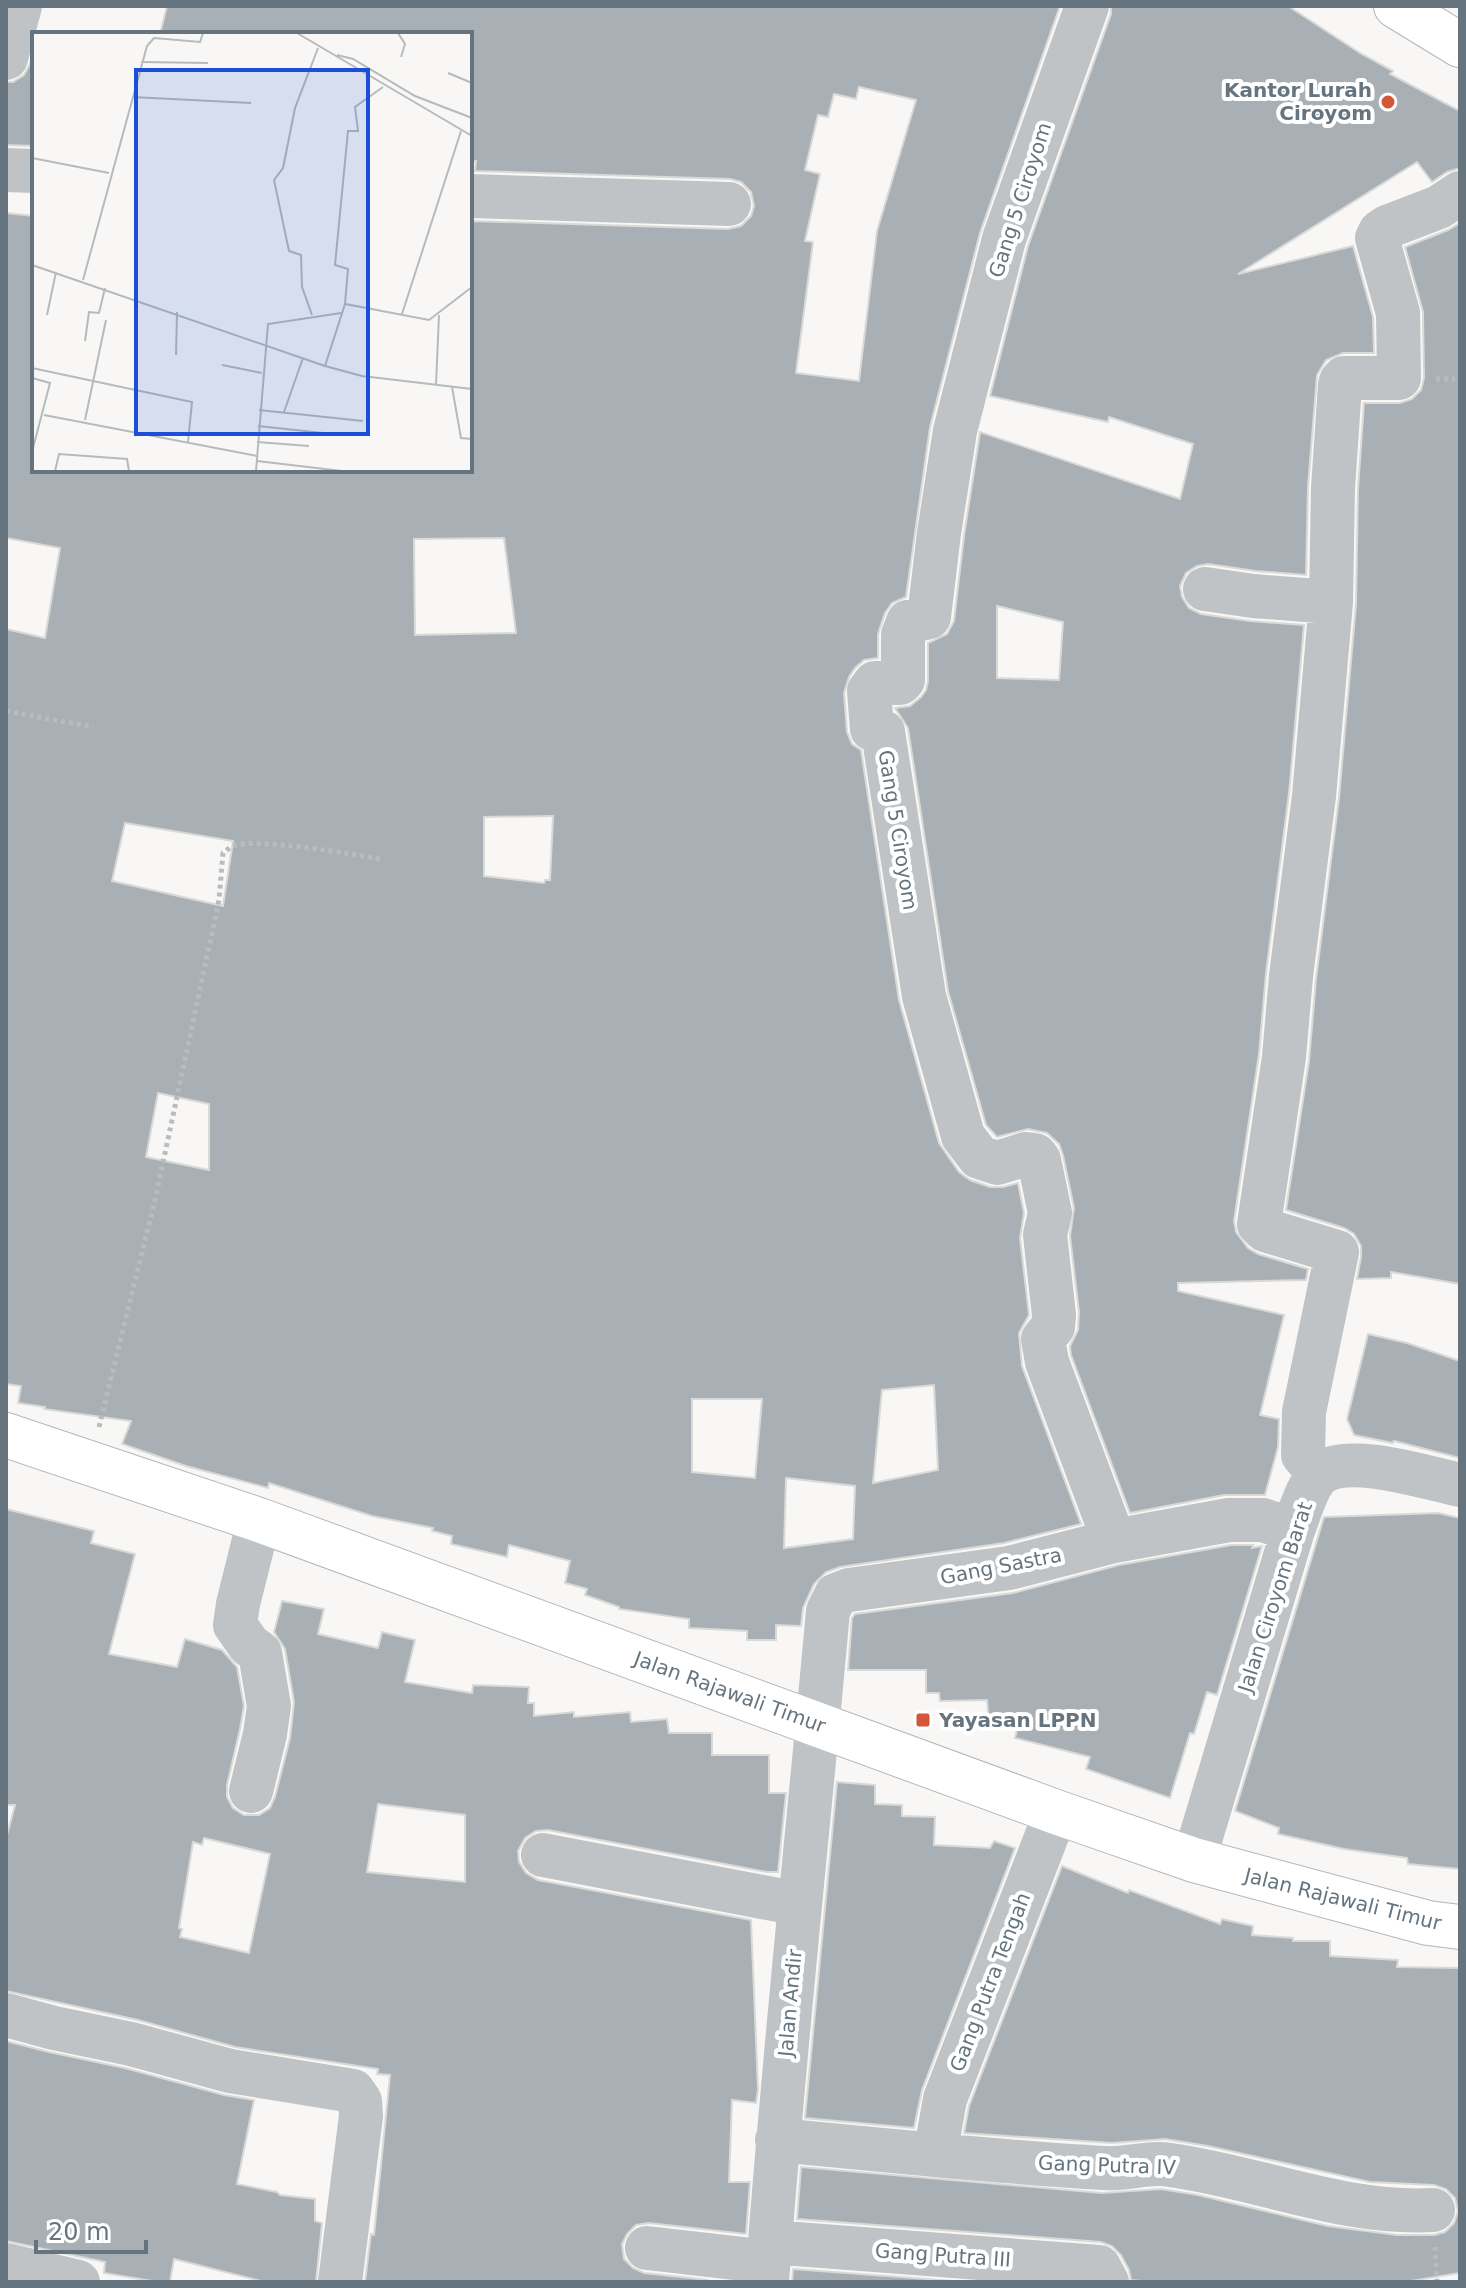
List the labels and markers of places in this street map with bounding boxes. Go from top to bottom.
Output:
place label: Kantor Lurah Ciroyom [1224,78,1372,125]
marker: Kantor Lurah Ciroyom [1379,93,1397,111]
place label: Yayasan LPPN [938,1708,1096,1732]
marker: Yayasan LPPN [914,1711,932,1729]

